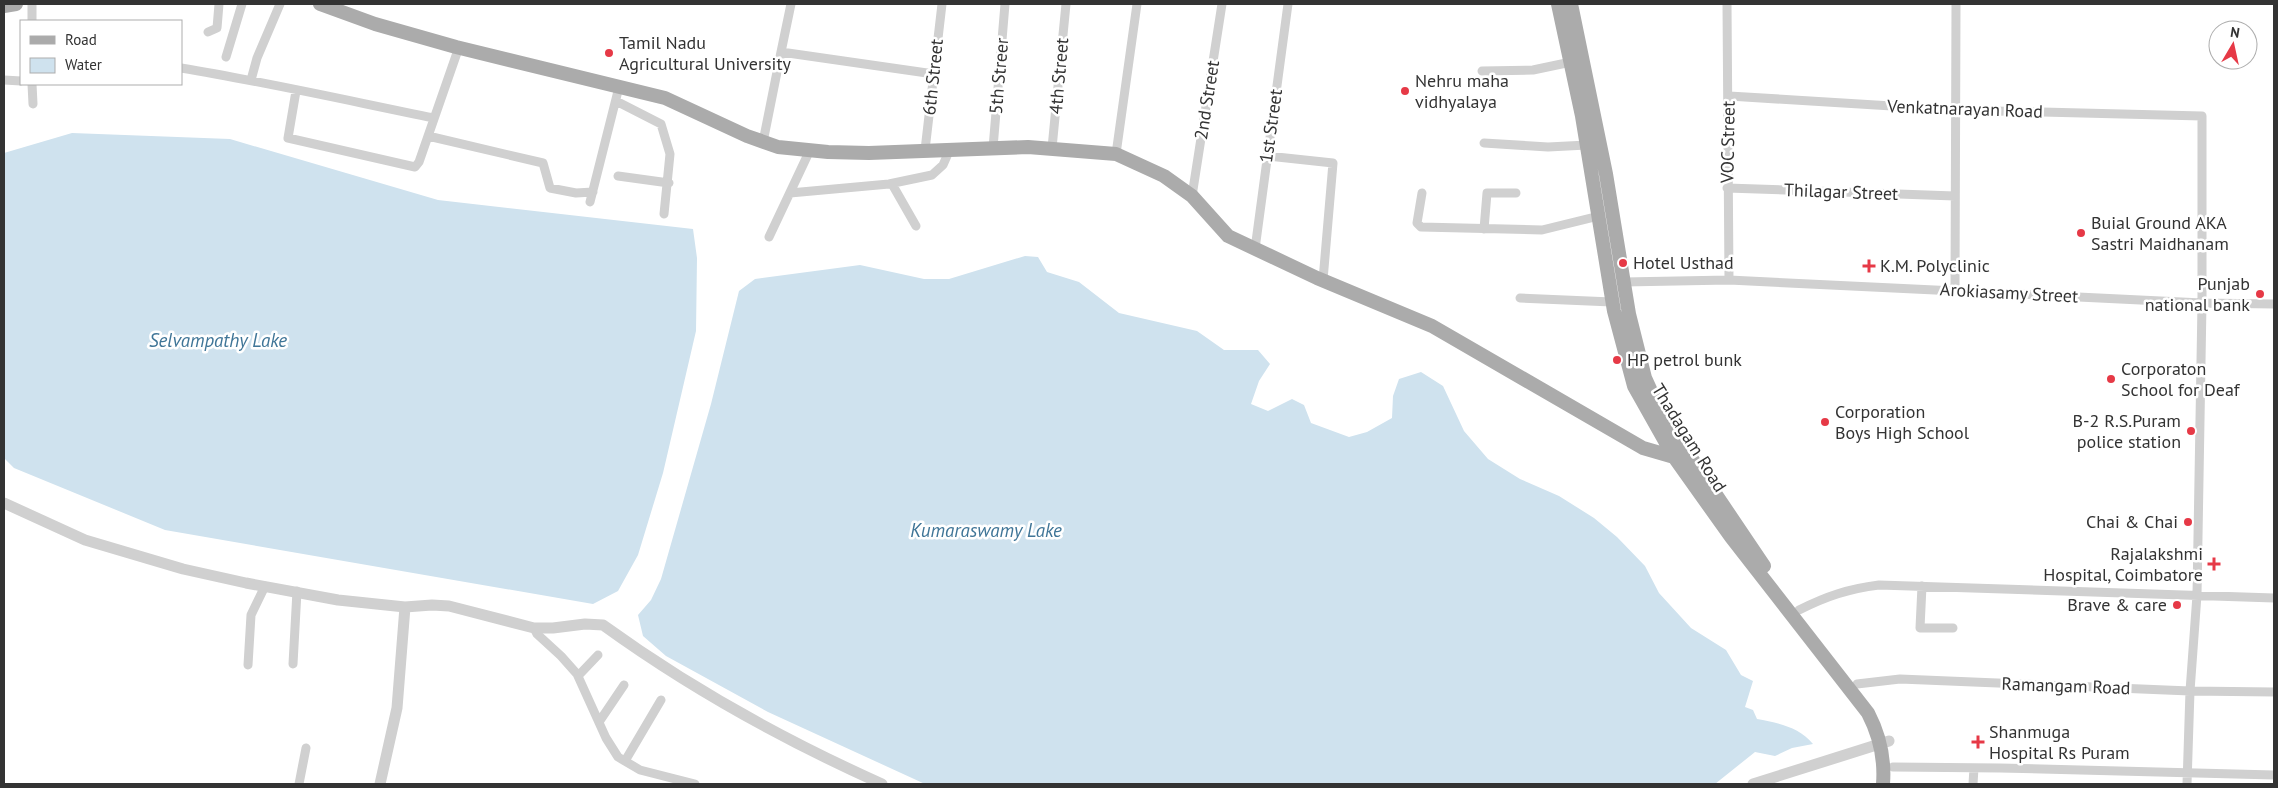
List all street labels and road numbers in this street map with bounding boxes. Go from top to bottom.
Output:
street label: 5th Streer [984,37,1013,115]
street label: 4th Street [1044,37,1073,115]
street label: 6th Street [917,38,948,116]
street label: 2nd Street [1189,59,1224,141]
street label: 1st Street [1254,88,1287,164]
street label: Venkatnarayan Road [1886,94,2043,123]
street label: VOC Street [1715,101,1740,184]
street label: Thilagar Street [1783,178,1899,205]
street label: Arokiasamy Street [1939,277,2079,308]
street label: Thadagam Road [1647,379,1732,496]
street label: Ramangam Road [2001,672,2131,699]

